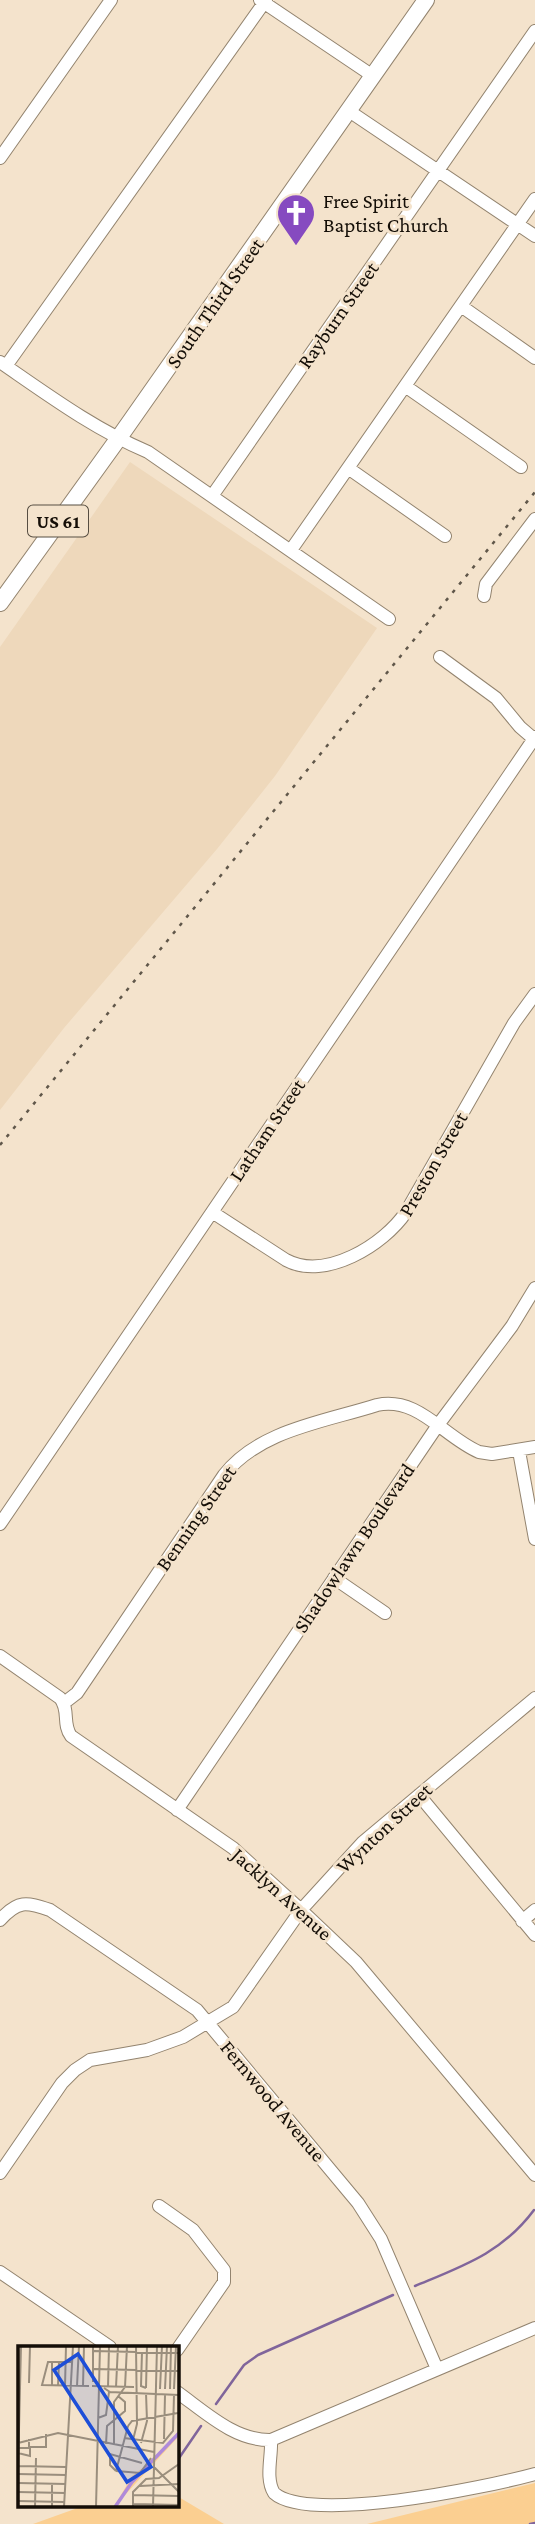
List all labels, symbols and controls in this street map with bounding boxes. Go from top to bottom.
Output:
place label: Free Spirit Baptist Church [323,189,449,237]
church icon: Free Spirit Baptist Church [275,192,317,247]
street label: South Third Street [161,233,269,373]
street label: Rayburn Street [292,256,384,373]
road number: US 61 [28,506,88,536]
street label: Latham Street [224,1073,311,1186]
street label: Preston Street [393,1107,473,1221]
street label: Shadowlawn Boulevard [289,1459,419,1637]
street label: Benning Street [151,1460,242,1575]
street label: Wynton Street [331,1777,437,1878]
street label: Jacklyn Avenue [225,1841,337,1945]
street label: Fernwood Avenue [215,2036,331,2166]
inset map [18,2346,178,2506]

